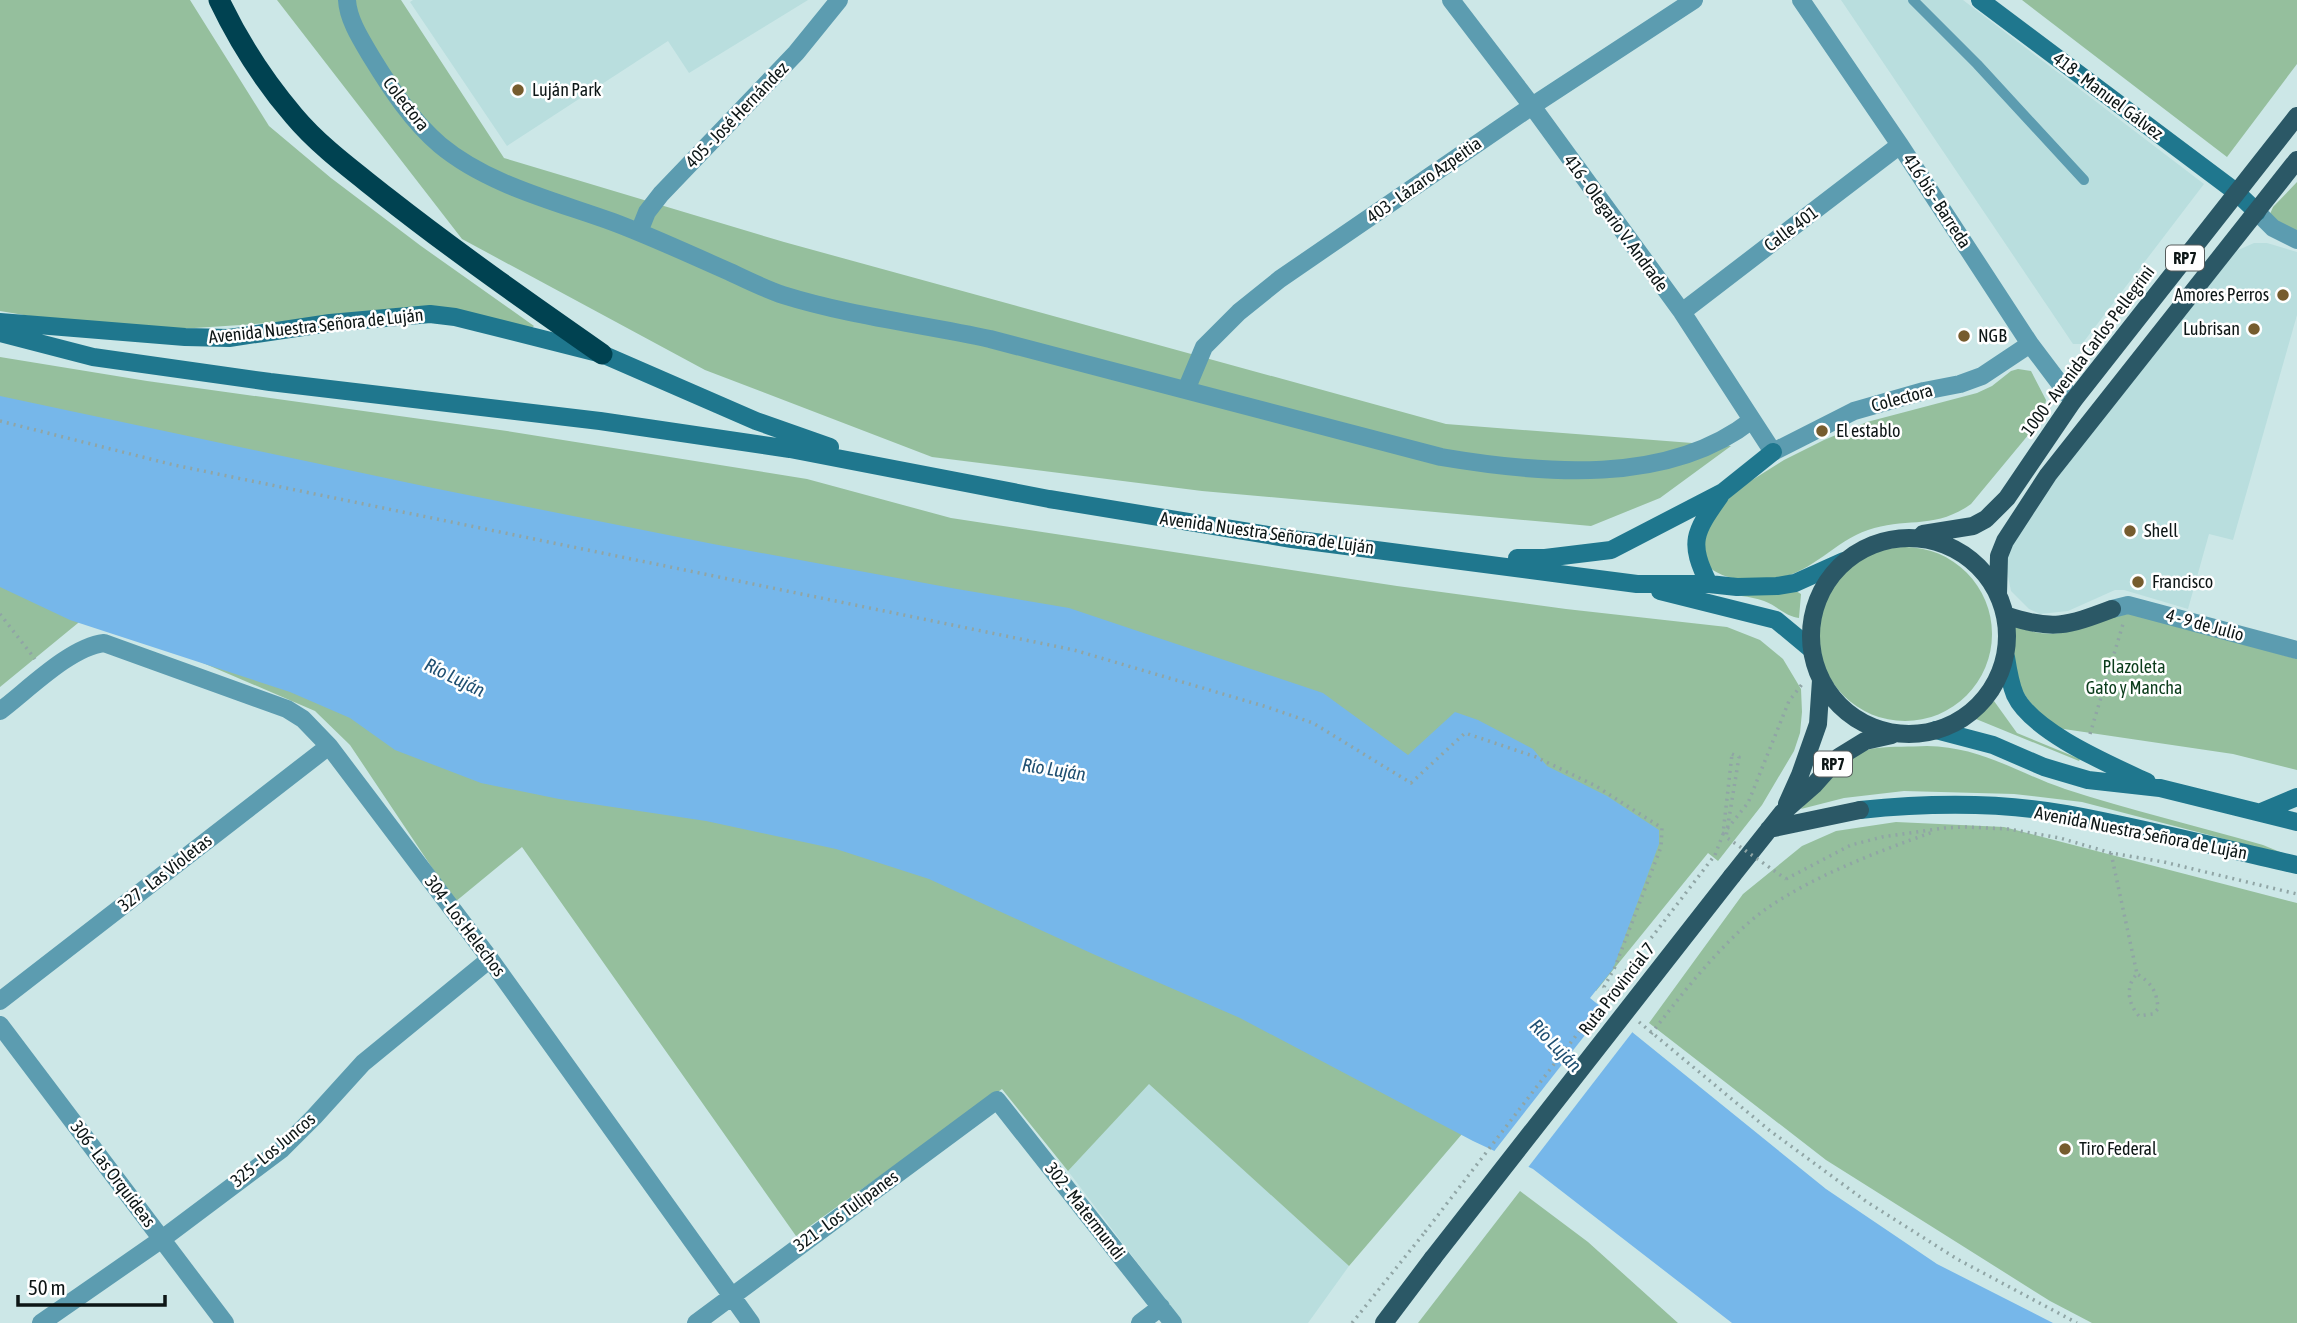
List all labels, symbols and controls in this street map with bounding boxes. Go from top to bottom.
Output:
street label: 418 - Manuel Gálvez [2049,47,2168,144]
street label: 405 - José Hernández [681,57,793,172]
street label: Colectora [379,73,434,135]
place label: Luján Park [532,79,602,100]
marker: Luján Park [510,82,526,98]
street label: 403 - Lázaro Azpeitia [1362,132,1485,227]
street label: 416 bis - Barreda [1899,149,1976,252]
street label: 416 - Olegario V. Andrade [1560,150,1673,295]
street label: Calle 401 [1760,202,1822,256]
road number: RP7 [2166,246,2204,270]
street label: 1000 - Avenida Carlos Pellegrini [2017,261,2159,440]
place label: Amores Perros [2174,284,2269,305]
marker: Amores Perros [2275,287,2291,303]
street label: Avenida Nuestra Señora de Luján [207,304,424,347]
place label: Lubrisan [2183,318,2240,339]
marker: Lubrisan [2246,321,2262,337]
place label: NGB [1978,325,2007,346]
marker: NGB [1956,328,1972,344]
street label: Colectora [1869,379,1935,416]
place label: El establo [1836,420,1901,441]
marker: El establo [1814,423,1830,439]
street label: Avenida Nuestra Señora de Luján [1159,507,1376,558]
place label: Shell [2144,520,2178,541]
marker: Shell [2122,523,2138,539]
place label: Francisco [2152,571,2213,592]
marker: Francisco [2130,574,2146,590]
street label: 4 - 9 de Julio [2164,604,2246,645]
water label: Río Luján [421,653,489,701]
park label: Plazoleta Gato y Mancha [2086,656,2182,698]
road number: RP7 [1814,751,1852,776]
water label: Río Luján [1020,753,1088,785]
street label: Avenida Nuestra Señora de Luján [2033,802,2249,863]
street label: 327 - Las Violetas [114,830,216,916]
street label: 304 - Los Helechos [421,871,510,980]
street label: Ruta Provincial 7 [1574,938,1659,1039]
water label: Río Luján [1526,1014,1586,1076]
street label: 325 - Los Juncos [226,1108,319,1191]
street label: 306 - Las Orquídeas [67,1116,160,1231]
place label: Tiro Federal [2079,1138,2157,1159]
marker: Tiro Federal [2057,1141,2073,1157]
street label: 302 - Matermundi [1041,1158,1130,1263]
street label: 321 - Los Tulipanes [789,1166,902,1255]
scale bar [18,1264,164,1308]
text: 50 m [28,1275,66,1299]

